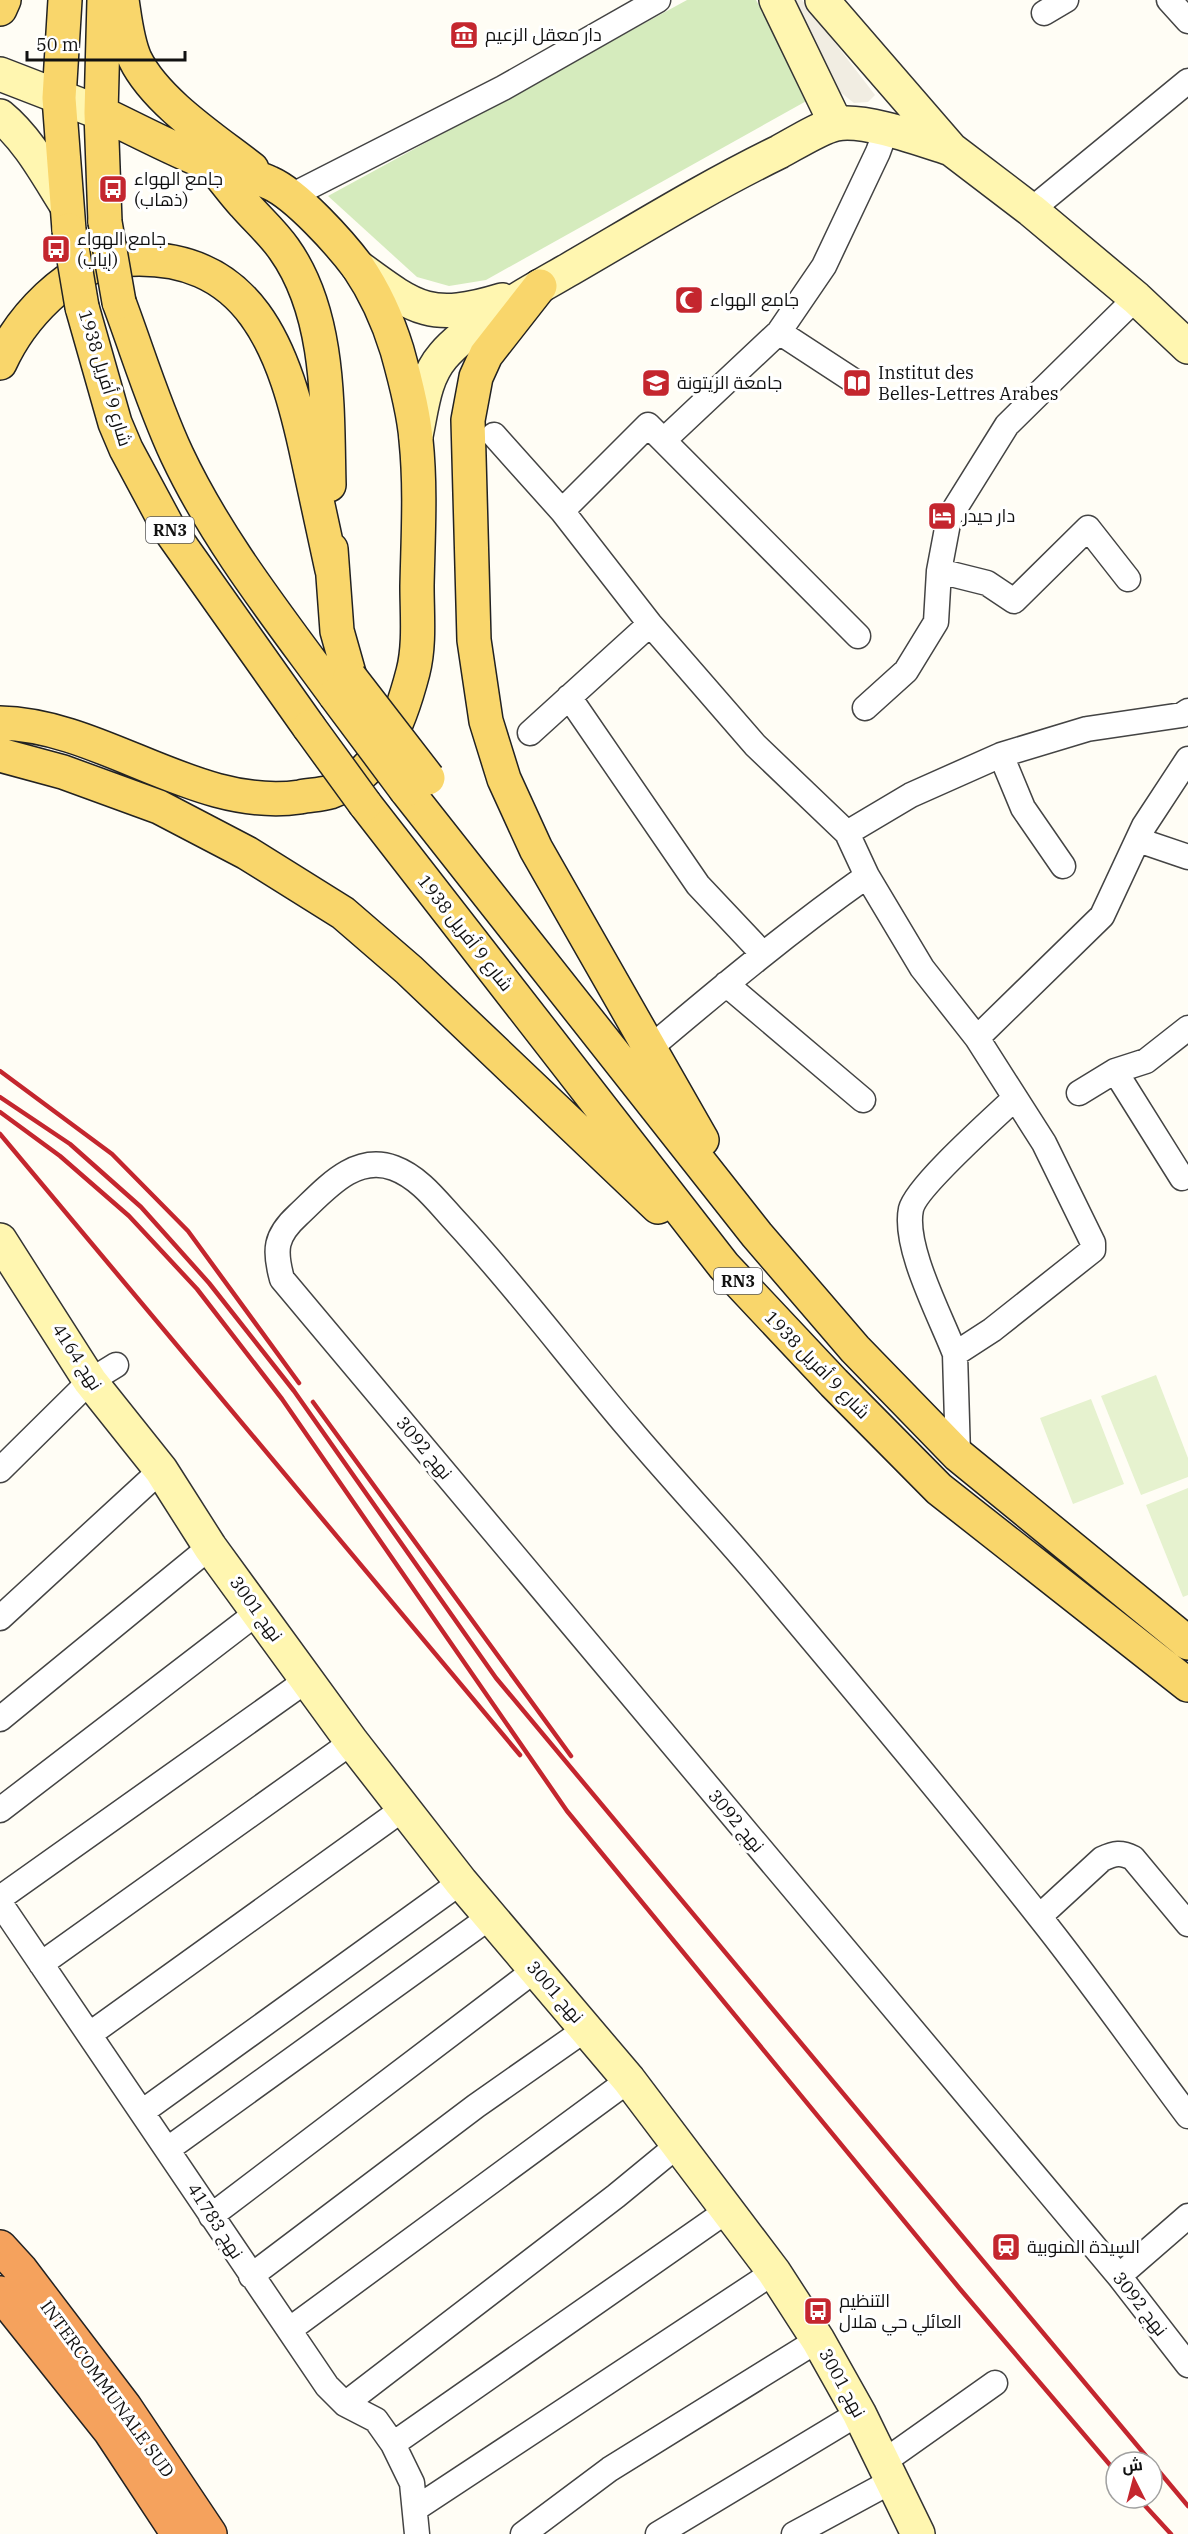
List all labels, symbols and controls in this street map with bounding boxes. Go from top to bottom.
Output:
museum icon: دار معقل الزعيم [448,19,480,51]
place label: دار معقل الزعيم [485,23,602,47]
scale bar [27,24,184,62]
text: 50 m [36,33,79,56]
place label: جامع الهواء (ذهاب) [134,167,223,211]
bus stop icon: جامع الهواء (ذهاب) [97,173,129,205]
place label: جامع الهواء (إياب) [77,227,166,271]
bus stop icon: جامع الهواء (إياب) [40,233,72,265]
mosque icon: جامع الهواء [673,284,705,316]
place label: جامع الهواء [710,288,799,312]
street label: شارع 9 أفريل 1938 [73,307,137,449]
place label: Institut des Belles-Lettres Arabes [878,361,1059,405]
school or university icon: جامعة الزيتونة [640,367,672,399]
library icon: Institut des Belles-Lettres Arabes [841,367,873,399]
place label: جامعة الزيتونة [677,371,782,394]
hotel icon: دار حيدر [926,500,958,532]
place label: دار حيدر [962,504,1015,527]
road number: RN3 [146,517,194,543]
street label: شارع 9 أفريل 1938 [412,870,518,996]
road number: RN3 [714,1268,762,1294]
street label: شارع 9 أفريل 1938 [759,1306,875,1424]
street label: نهج 4164 [46,1319,108,1395]
street label: نهج 3092 [391,1411,457,1485]
street label: نهج 3001 [224,1571,288,1647]
street label: نهج 3092 [703,1784,769,1858]
street label: نهج 3001 [521,1956,589,2028]
street label: نهج 41783 [181,2178,249,2264]
station icon: السيدة المنوبية [990,2231,1022,2263]
place label: السيدة المنوبية [1027,2235,1140,2258]
street label: نهج 3092 [1107,2267,1173,2341]
place label: التنظيم العائلي حي هلال [839,2289,962,2336]
bus stop icon: التنظيم العائلي حي هلال [802,2295,834,2327]
street label: INTERCOMMUNALE SUD [35,2296,179,2482]
street label: نهج 3001 [813,2344,871,2422]
north arrow [1104,2450,1164,2510]
text: ش [1121,2454,1144,2476]

